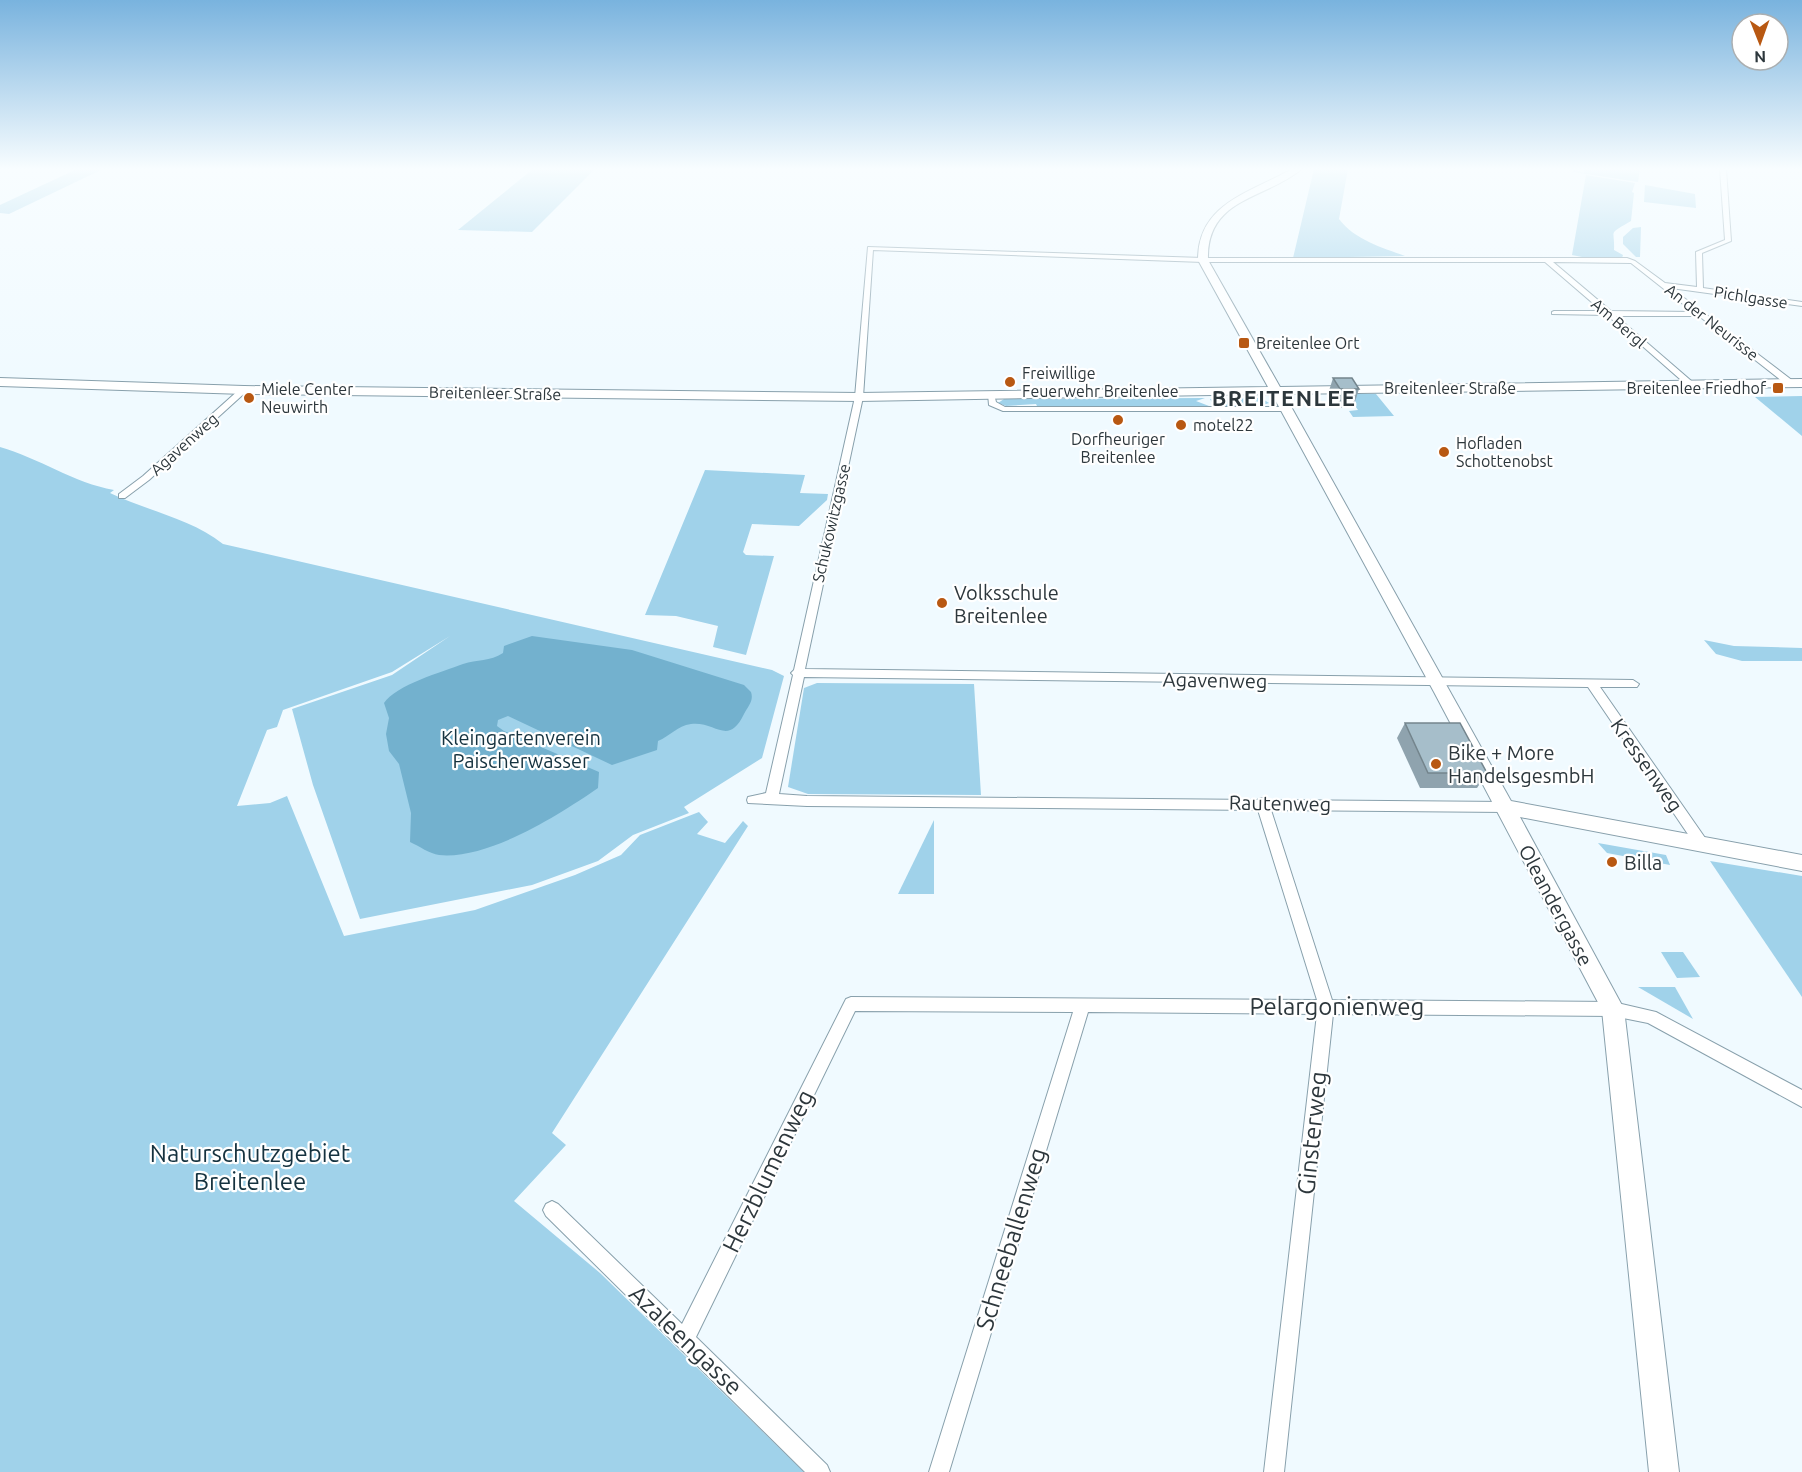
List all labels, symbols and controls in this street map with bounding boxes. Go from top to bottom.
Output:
north arrow [1730,12,1790,72]
text: N [1754,48,1766,66]
street label: An der Neurisse [1662,280,1762,364]
street label: Pichlgasse [1713,282,1789,312]
street label: Am Bergl [1588,294,1650,352]
place label: Breitenlee Ort [1256,334,1360,352]
marker: Breitenlee Ort [1237,336,1251,350]
place label: Freiwillige Feuerwehr Breitenlee [1022,364,1179,400]
marker: Freiwillige Feuerwehr Breitenlee [1003,375,1017,389]
street label: Breitenleer Straße [1384,379,1516,397]
place label: Breitenlee Friedhof [1626,379,1767,397]
place label: Miele Center Neuwirth [261,380,353,416]
marker: Breitenlee Friedhof [1771,381,1785,395]
street label: Breitenleer Straße [429,383,561,403]
district label: BREITENLEE [1212,385,1356,410]
marker: Miele Center Neuwirth [242,391,256,405]
street label: Agavenweg [147,409,221,479]
marker: Dorfheuriger Breitenlee [1111,413,1125,427]
place label: motel22 [1193,416,1254,434]
marker: motel22 [1174,418,1188,432]
place label: Dorfheuriger Breitenlee [1071,430,1165,466]
place label: Hofladen Schottenobst [1456,434,1553,470]
marker: Hofladen Schottenobst [1437,445,1451,459]
street label: Schukowitzgasse [809,462,853,584]
place label: Volksschule Breitenlee [954,581,1059,627]
marker: Volksschule Breitenlee [935,596,949,610]
street label: Agavenweg [1162,668,1268,692]
street label: Kressenweg [1606,714,1688,816]
park label: Kleingartenverein Paischerwasser [441,726,601,772]
place label: Bike + More HandelsgesmbH [1448,741,1594,787]
marker: Bike + More HandelsgesmbH [1429,757,1443,771]
street label: Rautenweg [1229,791,1331,815]
street label: Oleandergasse [1514,840,1598,970]
place label: Billa [1624,851,1662,874]
marker: Billa [1605,855,1619,869]
street label: Pelargonienweg [1250,993,1424,1020]
street label: Ginsterweg [1292,1070,1332,1196]
street label: Herzblumenweg [717,1085,819,1257]
park label: Naturschutzgebiet Breitenlee [150,1140,351,1195]
street label: Schneeballenweg [970,1145,1052,1333]
street label: Azaleengasse [624,1280,748,1400]

